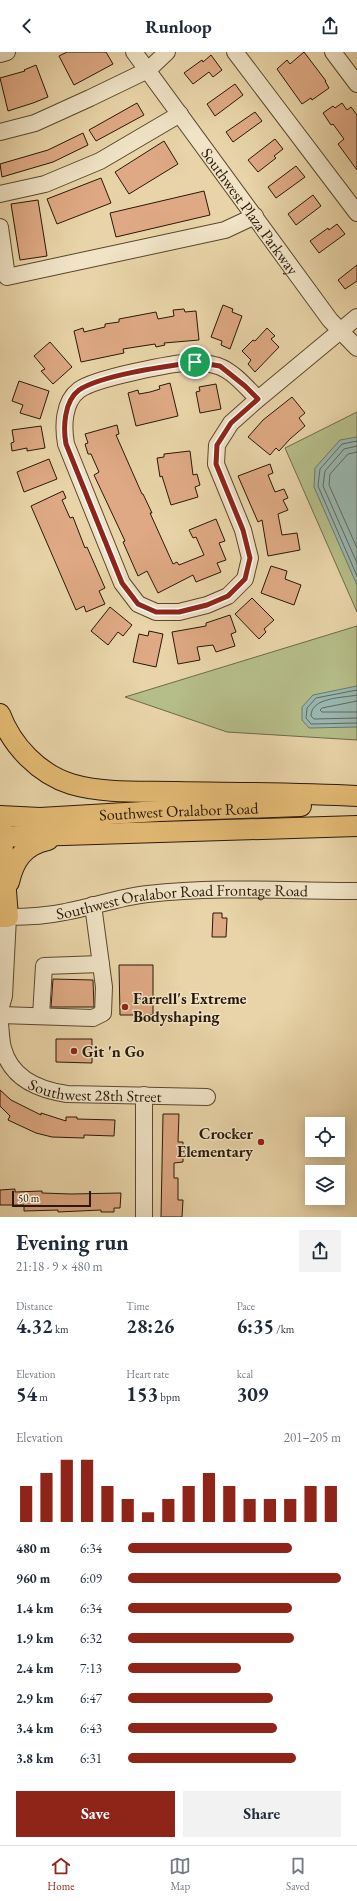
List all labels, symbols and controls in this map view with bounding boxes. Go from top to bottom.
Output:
icon: back [16,15,38,37]
text: Runloop [145,15,212,38]
icon: share [319,15,341,37]
street label: Southwest Plaza Parkway [196,144,304,280]
pin [178,345,212,379]
icon: arrive [184,351,206,373]
street label: Southwest Oralabor Road [99,797,260,826]
street label: Southwest Oralabor Road Frontage Road [54,879,309,924]
place label: Farrell's Extreme Bodyshaping [133,988,247,1027]
marker: Farrell's Extreme Bodyshaping [120,1002,130,1012]
place label: Git 'n Go [82,1041,144,1062]
marker: Git 'n Go [69,1046,79,1056]
street label: Southwest 28th Street [25,1074,162,1107]
map controls [305,1117,345,1205]
button: locate [305,1117,345,1157]
place label: Crocker Elementary [177,1123,253,1162]
marker: Crocker Elementary [256,1137,266,1147]
button: layers [305,1165,345,1205]
scale bar [12,1189,91,1208]
text: 50 m [18,1191,39,1205]
text: Evening run [16,1228,129,1257]
button: share [299,1230,341,1272]
text: 21:18 · 9 × 480 m [16,1258,103,1275]
text: Distance [16,1299,53,1313]
text: Time [126,1299,149,1313]
text: Pace [237,1299,255,1313]
text: 4.32 [16,1313,53,1339]
text: 28:26 [126,1313,174,1339]
text: 6:35 [237,1313,274,1339]
text: km [53,1322,69,1336]
text: /km [274,1322,294,1336]
text: Elevation [16,1367,56,1381]
text: Heart rate [126,1367,169,1381]
text: kcal [237,1367,253,1381]
text: 54 [16,1381,37,1407]
text: 153 [126,1381,158,1407]
text: 309 [237,1381,268,1407]
text: m [37,1390,48,1404]
text: bpm [158,1390,180,1404]
text: Elevation [16,1429,63,1446]
text: 201–205 m [284,1429,341,1446]
text: 480 m [16,1540,50,1557]
text: 6:34 [80,1540,102,1557]
text: 960 m [16,1570,50,1587]
text: 6:09 [80,1570,102,1587]
text: 1.4 km [16,1600,54,1617]
text: 6:34 [80,1600,102,1617]
text: 1.9 km [16,1630,54,1647]
text: 6:32 [80,1630,102,1647]
text: 2.4 km [16,1660,54,1677]
text: 7:13 [80,1660,102,1677]
text: 2.9 km [16,1690,54,1707]
text: 6:47 [80,1690,102,1707]
text: 3.4 km [16,1720,54,1737]
text: 6:43 [80,1720,102,1737]
text: 3.8 km [16,1750,54,1767]
text: 6:31 [80,1750,102,1767]
button: Save [16,1791,175,1837]
button: Share [183,1791,341,1837]
tab: Home [47,1855,75,1893]
tab: Map [169,1855,191,1893]
tab: Saved [286,1855,310,1893]

